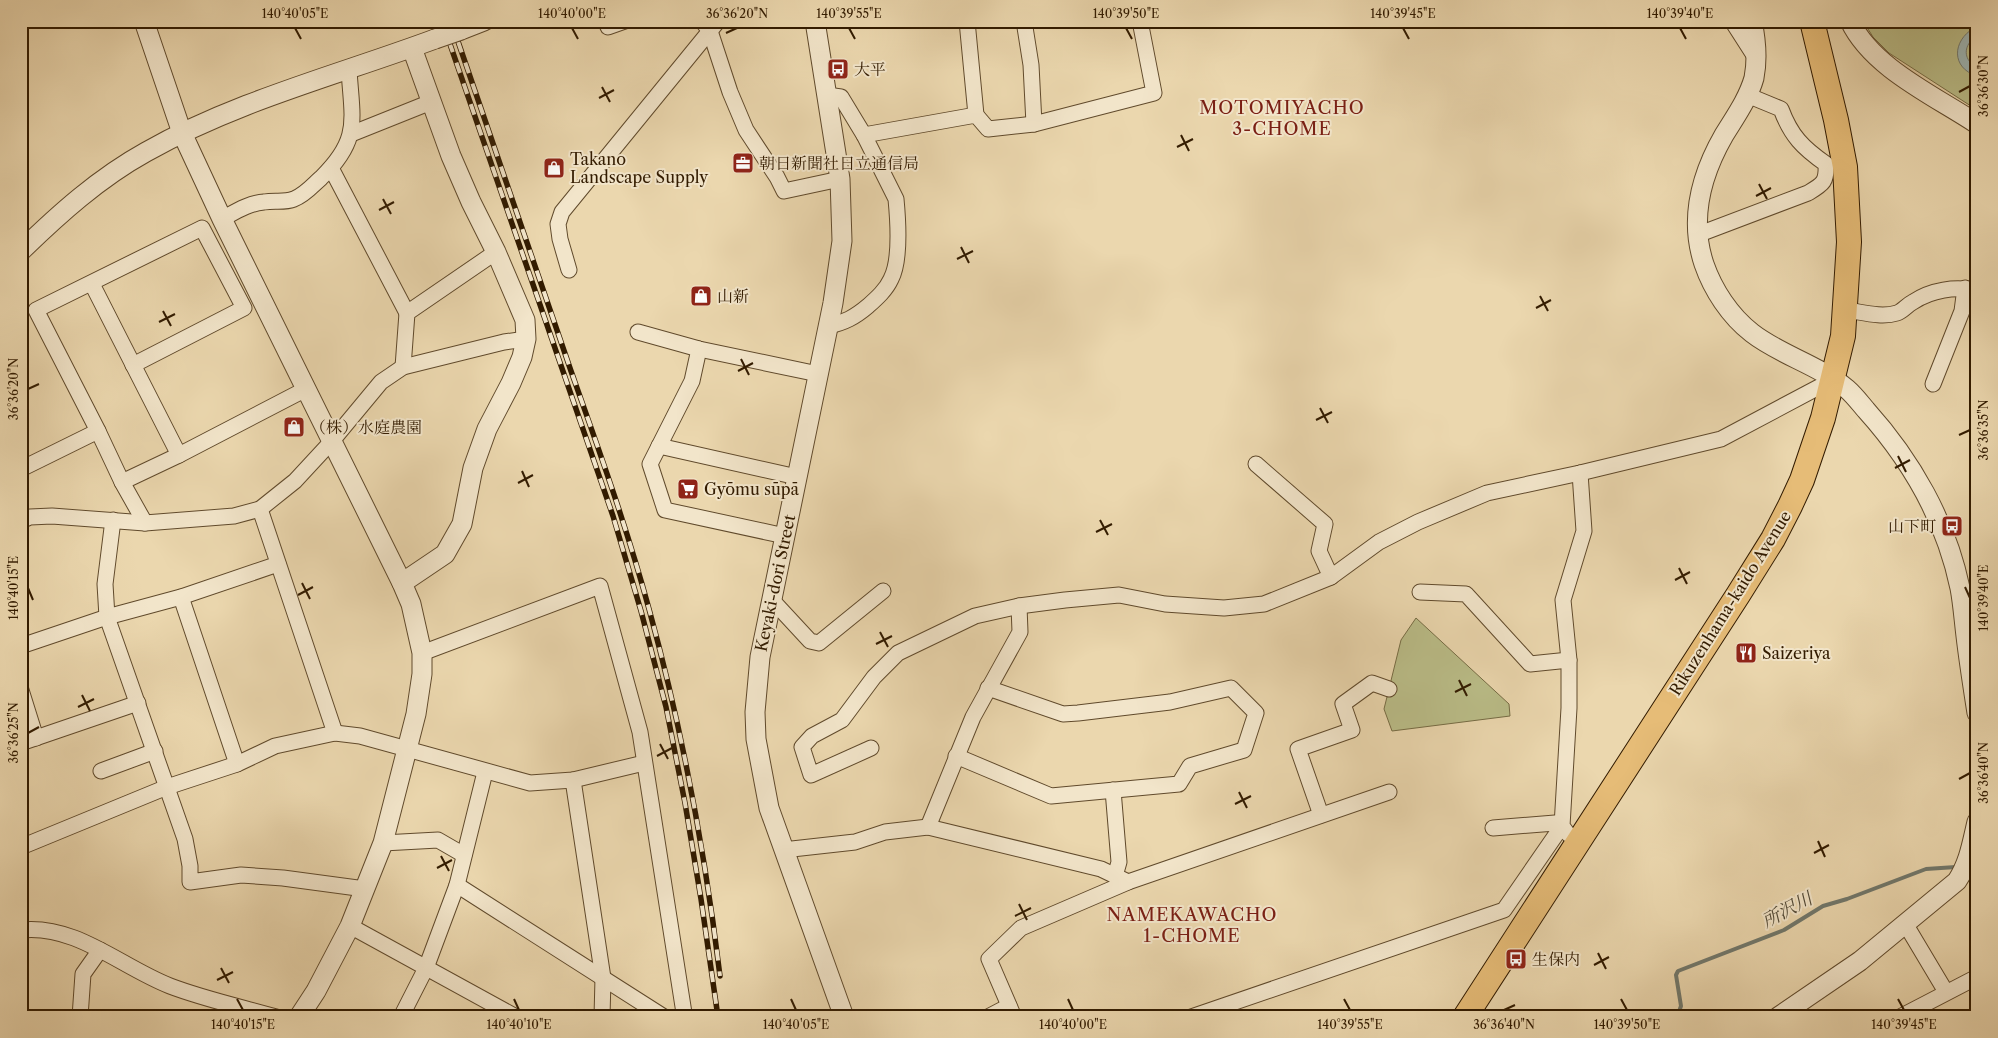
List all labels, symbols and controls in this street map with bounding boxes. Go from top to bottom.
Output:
text: 140°40'05"E [262,6,328,21]
text: 140°40'00"E [538,6,606,21]
text: 36°36'20"N [706,6,768,21]
text: 140°39'55"E [816,6,882,21]
text: 140°39'50"E [1093,6,1159,21]
text: 140°39'45"E [1370,6,1436,21]
text: 140°39'40"E [1647,6,1713,21]
text: 36°36'30"N [1976,55,1991,117]
bus stop icon: 大平 [826,57,850,81]
place label: 大平 [854,59,886,79]
district label: MOTOMIYACHO 3-CHOME [1199,97,1365,140]
place label: Takano Landscape Supply [570,149,709,187]
office icon: 朝日新聞社日立通信局 [731,151,755,175]
place label: 朝日新聞社日立通信局 [759,153,919,173]
shop icon: Takano Landscape Supply [542,156,566,180]
shop icon: 山新 [689,284,713,308]
place label: 山新 [717,286,749,306]
text: 36°36'20"N [6,358,21,420]
text: 36°36'35"N [1976,399,1991,460]
shop icon: （株）水庭農園 [282,415,306,439]
place label: （株）水庭農園 [310,417,422,437]
supermarket icon: Gyōmu sūpā [676,477,700,501]
place label: Gyōmu sūpā [704,479,800,499]
street label: Rikuzenhama-kaido Avenue [1665,507,1795,699]
street label: Keyaki-dori Street [751,512,799,653]
bus stop icon: 山下町 [1940,514,1964,538]
place label: 山下町 [1888,516,1936,536]
text: 140°40'15"E [6,556,21,620]
text: 140°39'40"E [1976,565,1991,631]
restaurant icon: Saizeriya [1734,641,1758,665]
place label: Saizeriya [1762,643,1831,663]
text: 36°36'25"N [6,702,21,764]
text: 36°36'40"N [1976,742,1991,804]
water label: 所沢川 [1758,887,1818,932]
district label: NAMEKAWACHO 1-CHOME [1107,904,1277,947]
bus stop icon: 生保内 [1504,947,1528,971]
place label: 生保内 [1532,949,1580,969]
text: 140°40'15"E [211,1017,275,1032]
text: 140°40'10"E [486,1017,552,1032]
text: 140°40'05"E [763,1017,829,1032]
text: 140°40'00"E [1039,1017,1107,1032]
text: 140°39'55"E [1317,1017,1383,1032]
text: 36°36'40"N [1473,1017,1535,1032]
text: 140°39'50"E [1594,1017,1660,1032]
text: 140°39'45"E [1871,1017,1937,1032]

